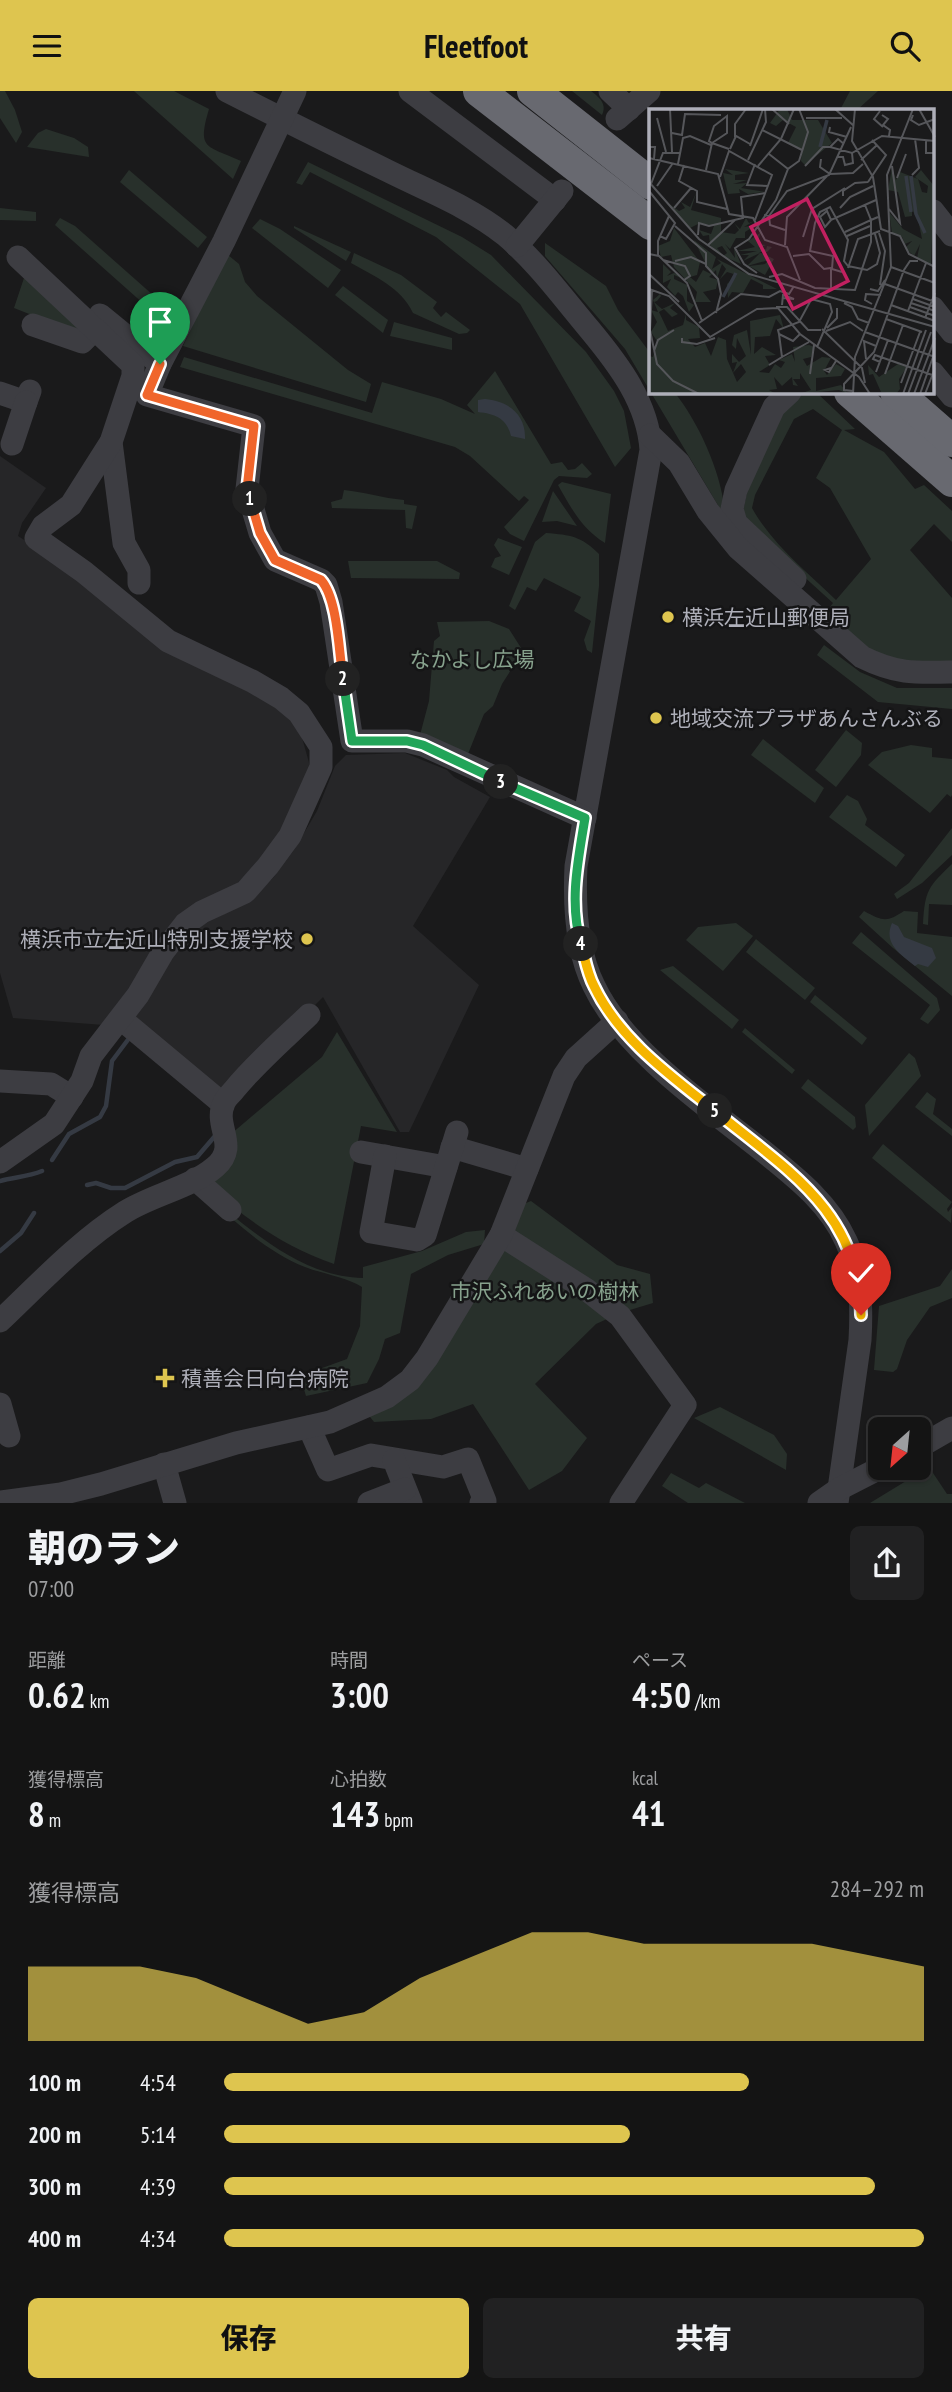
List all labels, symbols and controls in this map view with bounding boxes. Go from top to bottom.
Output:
text: Fleetfoot [424,25,528,67]
icon: menu [28,27,66,65]
icon: search [886,27,924,65]
inset map [649,109,934,394]
pin [130,292,190,364]
icon: arrive [141,303,179,341]
pin: 1 [232,481,268,517]
text: 1 [245,486,254,510]
place label: 横浜左近山郵便局 [682,604,850,631]
marker: 横浜左近山郵便局 [660,609,676,625]
park label: なかよし広場 [410,646,534,673]
pin: 2 [326,661,360,697]
text: 2 [338,666,347,690]
place label: 地域交流プラザあんさんぶる [670,705,943,732]
marker: 地域交流プラザあんさんぶる [648,710,664,726]
pin: 3 [484,765,518,799]
text: 3 [496,769,505,793]
place label: 横浜市立左近山特別支援学校 [20,926,293,953]
pin: 4 [564,927,598,961]
marker: 横浜市立左近山特別支援学校 [299,931,315,947]
text: 4 [576,931,585,955]
pin: 5 [698,1093,732,1129]
text: 5 [710,1098,719,1122]
pin [831,1243,891,1315]
icon: check [842,1254,880,1292]
park label: 市沢ふれあいの樹林 [451,1278,640,1305]
place label: 積善会日向台病院 [181,1365,349,1392]
marker: 積善会日向台病院 [155,1368,175,1388]
north arrow [868,1417,931,1481]
map controls [868,1417,931,1480]
text: 朝のラン [28,1523,180,1572]
button: share [850,1526,924,1600]
text: 07:00 [28,1574,74,1603]
text: 距離 [28,1648,66,1672]
text: 時間 [330,1648,368,1672]
text: ペース [632,1648,688,1672]
text: 0.62 [28,1672,86,1718]
text: 3:00 [330,1672,389,1718]
text: 4:50 [632,1672,691,1718]
text: km [86,1689,109,1713]
text: /km [691,1689,720,1713]
text: kcal [632,1766,658,1790]
text: 獲得標高 [28,1767,104,1791]
text: 心拍数 [330,1767,387,1791]
text: 41 [632,1790,665,1836]
text: 8 [28,1791,45,1837]
text: 143 [330,1791,380,1837]
text: m [45,1808,61,1832]
text: bpm [380,1808,413,1832]
text: 284–292 m [830,1874,924,1903]
text: 獲得標高 [28,1878,120,1907]
text: 100 m [28,2068,81,2097]
text: 4:54 [140,2068,176,2097]
text: 200 m [28,2120,81,2149]
text: 5:14 [140,2120,176,2149]
text: 300 m [28,2172,81,2201]
text: 4:39 [140,2172,176,2201]
text: 400 m [28,2224,81,2253]
text: 4:34 [140,2224,176,2253]
button: 保存 [28,2298,469,2378]
button: 共有 [483,2298,924,2378]

